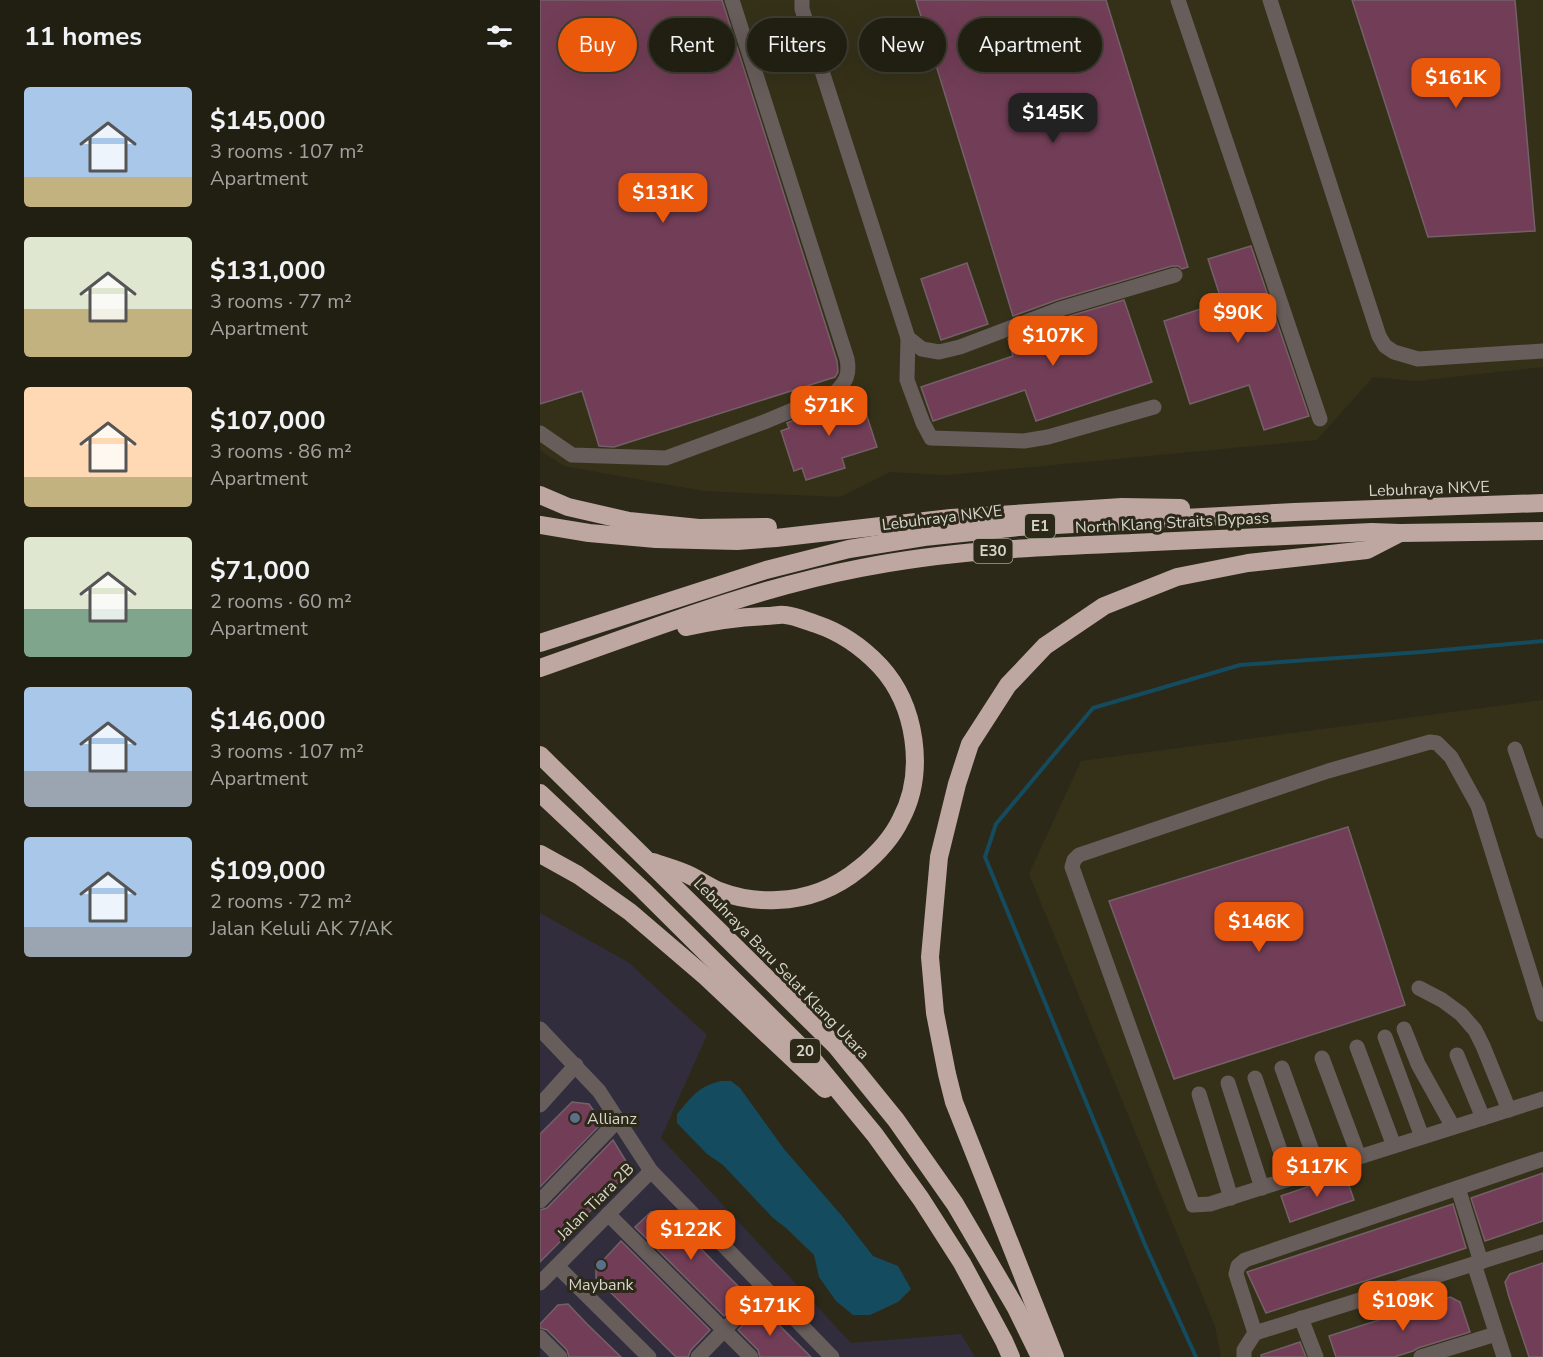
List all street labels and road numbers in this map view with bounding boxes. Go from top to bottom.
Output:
street label: Lebuhraya NKVE [1368,476,1490,502]
street label: Lebuhraya NKVE [881,500,1004,536]
street label: North Klang Straits Bypass [1074,507,1270,539]
road number: E1 [1025,514,1055,538]
road number: E30 [974,539,1012,563]
street label: Lebuhraya Baru Selat Klang Utara [689,873,874,1064]
road number: 20 [790,1039,820,1063]
street label: Jalan Tiara 2B [552,1158,639,1246]

